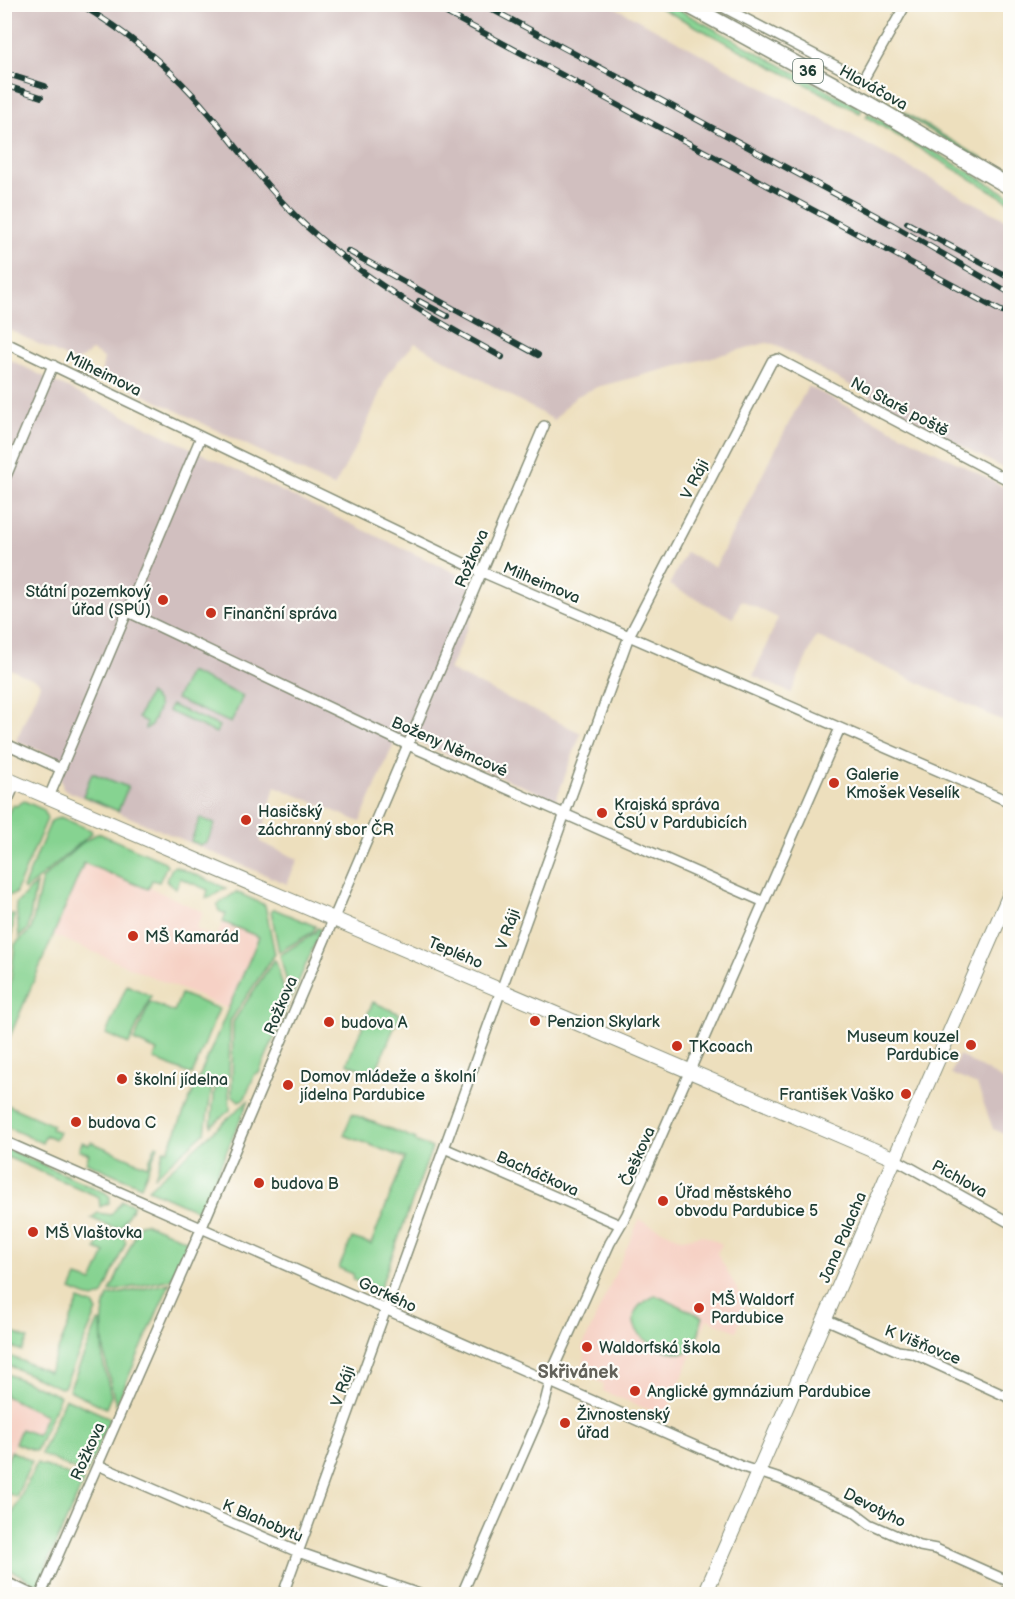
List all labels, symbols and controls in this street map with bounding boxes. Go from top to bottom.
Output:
road number: 36 [793,59,823,83]
street label: Hlaváčova [836,62,911,115]
street label: Milheimova [62,348,144,401]
street label: Na Staré poště [847,374,952,441]
street label: V Ráji [677,457,713,503]
street label: Rožkova [452,527,493,591]
street label: Milheimova [500,559,583,608]
place label: Státní pozemkový úřad (SPÚ) [26,583,152,620]
marker: Státní pozemkový úřad (SPÚ) [156,593,170,607]
place label: Finanční správa [223,605,337,624]
marker: Finanční správa [204,606,218,620]
street label: Boženy Němcové [388,713,511,782]
place label: Galerie Kmošek Veselík [846,766,960,803]
marker: Galerie Kmošek Veselík [827,776,841,790]
place label: Krajská správa ČSÚ v Pardubicích [614,796,747,833]
place label: Hasičský záchranný sbor ČR [258,803,394,840]
marker: Krajská správa ČSÚ v Pardubicích [595,806,609,820]
marker: Hasičský záchranný sbor ČR [239,813,253,827]
street label: V Ráji [492,906,525,953]
place label: MŠ Kamarád [145,926,239,947]
marker: MŠ Kamarád [126,929,140,943]
street label: Teplého [425,933,486,973]
street label: Rožkova [261,974,302,1038]
place label: Penzion Skylark [547,1013,660,1032]
place label: budova A [341,1014,408,1033]
marker: Penzion Skylark [528,1014,542,1028]
marker: budova A [322,1015,336,1029]
place label: Museum kouzel Pardubice [847,1028,959,1065]
place label: TKcoach [689,1038,753,1057]
marker: Museum kouzel Pardubice [964,1038,978,1052]
marker: TKcoach [670,1039,684,1053]
place label: Domov mládeže a školní jídelna Pardubice [299,1068,476,1105]
place label: školní jídelna [134,1071,228,1090]
marker: školní jídelna [115,1072,129,1086]
marker: Domov mládeže a školní jídelna Pardubice [281,1078,295,1092]
place label: František Vaško [779,1086,894,1105]
marker: František Vaško [899,1087,913,1101]
place label: budova C [88,1114,156,1133]
marker: budova C [69,1115,83,1129]
street label: Češkova [615,1123,660,1189]
street label: Bacháčkova [493,1148,582,1201]
street label: Pichlova [928,1156,990,1202]
place label: budova B [271,1175,339,1194]
marker: budova B [252,1176,266,1190]
place label: Úřad městského obvodu Pardubice 5 [675,1182,818,1221]
street label: Jana Palacha [816,1189,871,1286]
marker: Úřad městského obvodu Pardubice 5 [656,1194,670,1208]
place label: MŠ Vlaštovka [45,1222,142,1243]
marker: MŠ Vlaštovka [26,1225,40,1239]
street label: Gorkého [355,1274,419,1317]
place label: MŠ Waldorf Pardubice [711,1289,794,1328]
marker: MŠ Waldorf Pardubice [692,1301,706,1315]
street label: K Višňovce [882,1321,964,1369]
place label: Waldorfská škola [599,1339,721,1358]
marker: Waldorfská škola [580,1340,594,1354]
district label: Skřivánek [538,1362,619,1383]
street label: V Ráji [327,1363,360,1410]
place label: Anglické gymnázium Pardubice [647,1383,871,1402]
marker: Anglické gymnázium Pardubice [628,1384,642,1398]
place label: Živnostenský úřad [576,1404,671,1443]
marker: Živnostenský úřad [558,1416,572,1430]
street label: Rožkova [67,1420,110,1484]
street label: Devotyho [840,1485,909,1532]
street label: K Blahobytu [219,1496,306,1547]

